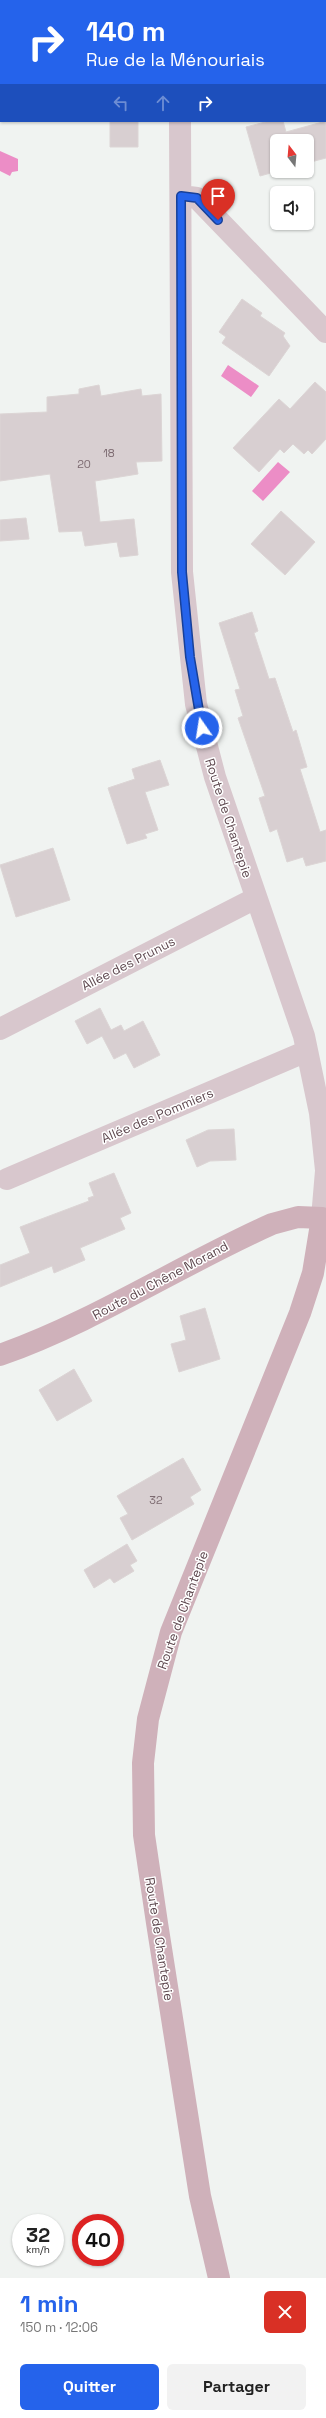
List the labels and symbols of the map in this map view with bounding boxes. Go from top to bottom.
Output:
north arrow [270,134,314,178]
pin [201,179,235,220]
house number: 18 [103,446,115,460]
house number: 20 [77,457,91,471]
position arrow [181,707,223,749]
street label: Route de Chantepie [201,756,256,880]
street label: Allée des Prunus [79,932,178,994]
street label: Allée des Pommiers [99,1084,216,1147]
street label: Route du Chêne Morand [89,1237,231,1323]
house number: 32 [149,1493,163,1507]
street label: Route de Chantepie [153,1549,212,1672]
street label: Route de Chantepie [141,1876,178,2002]
speed limit sign: 40 [72,2214,124,2266]

